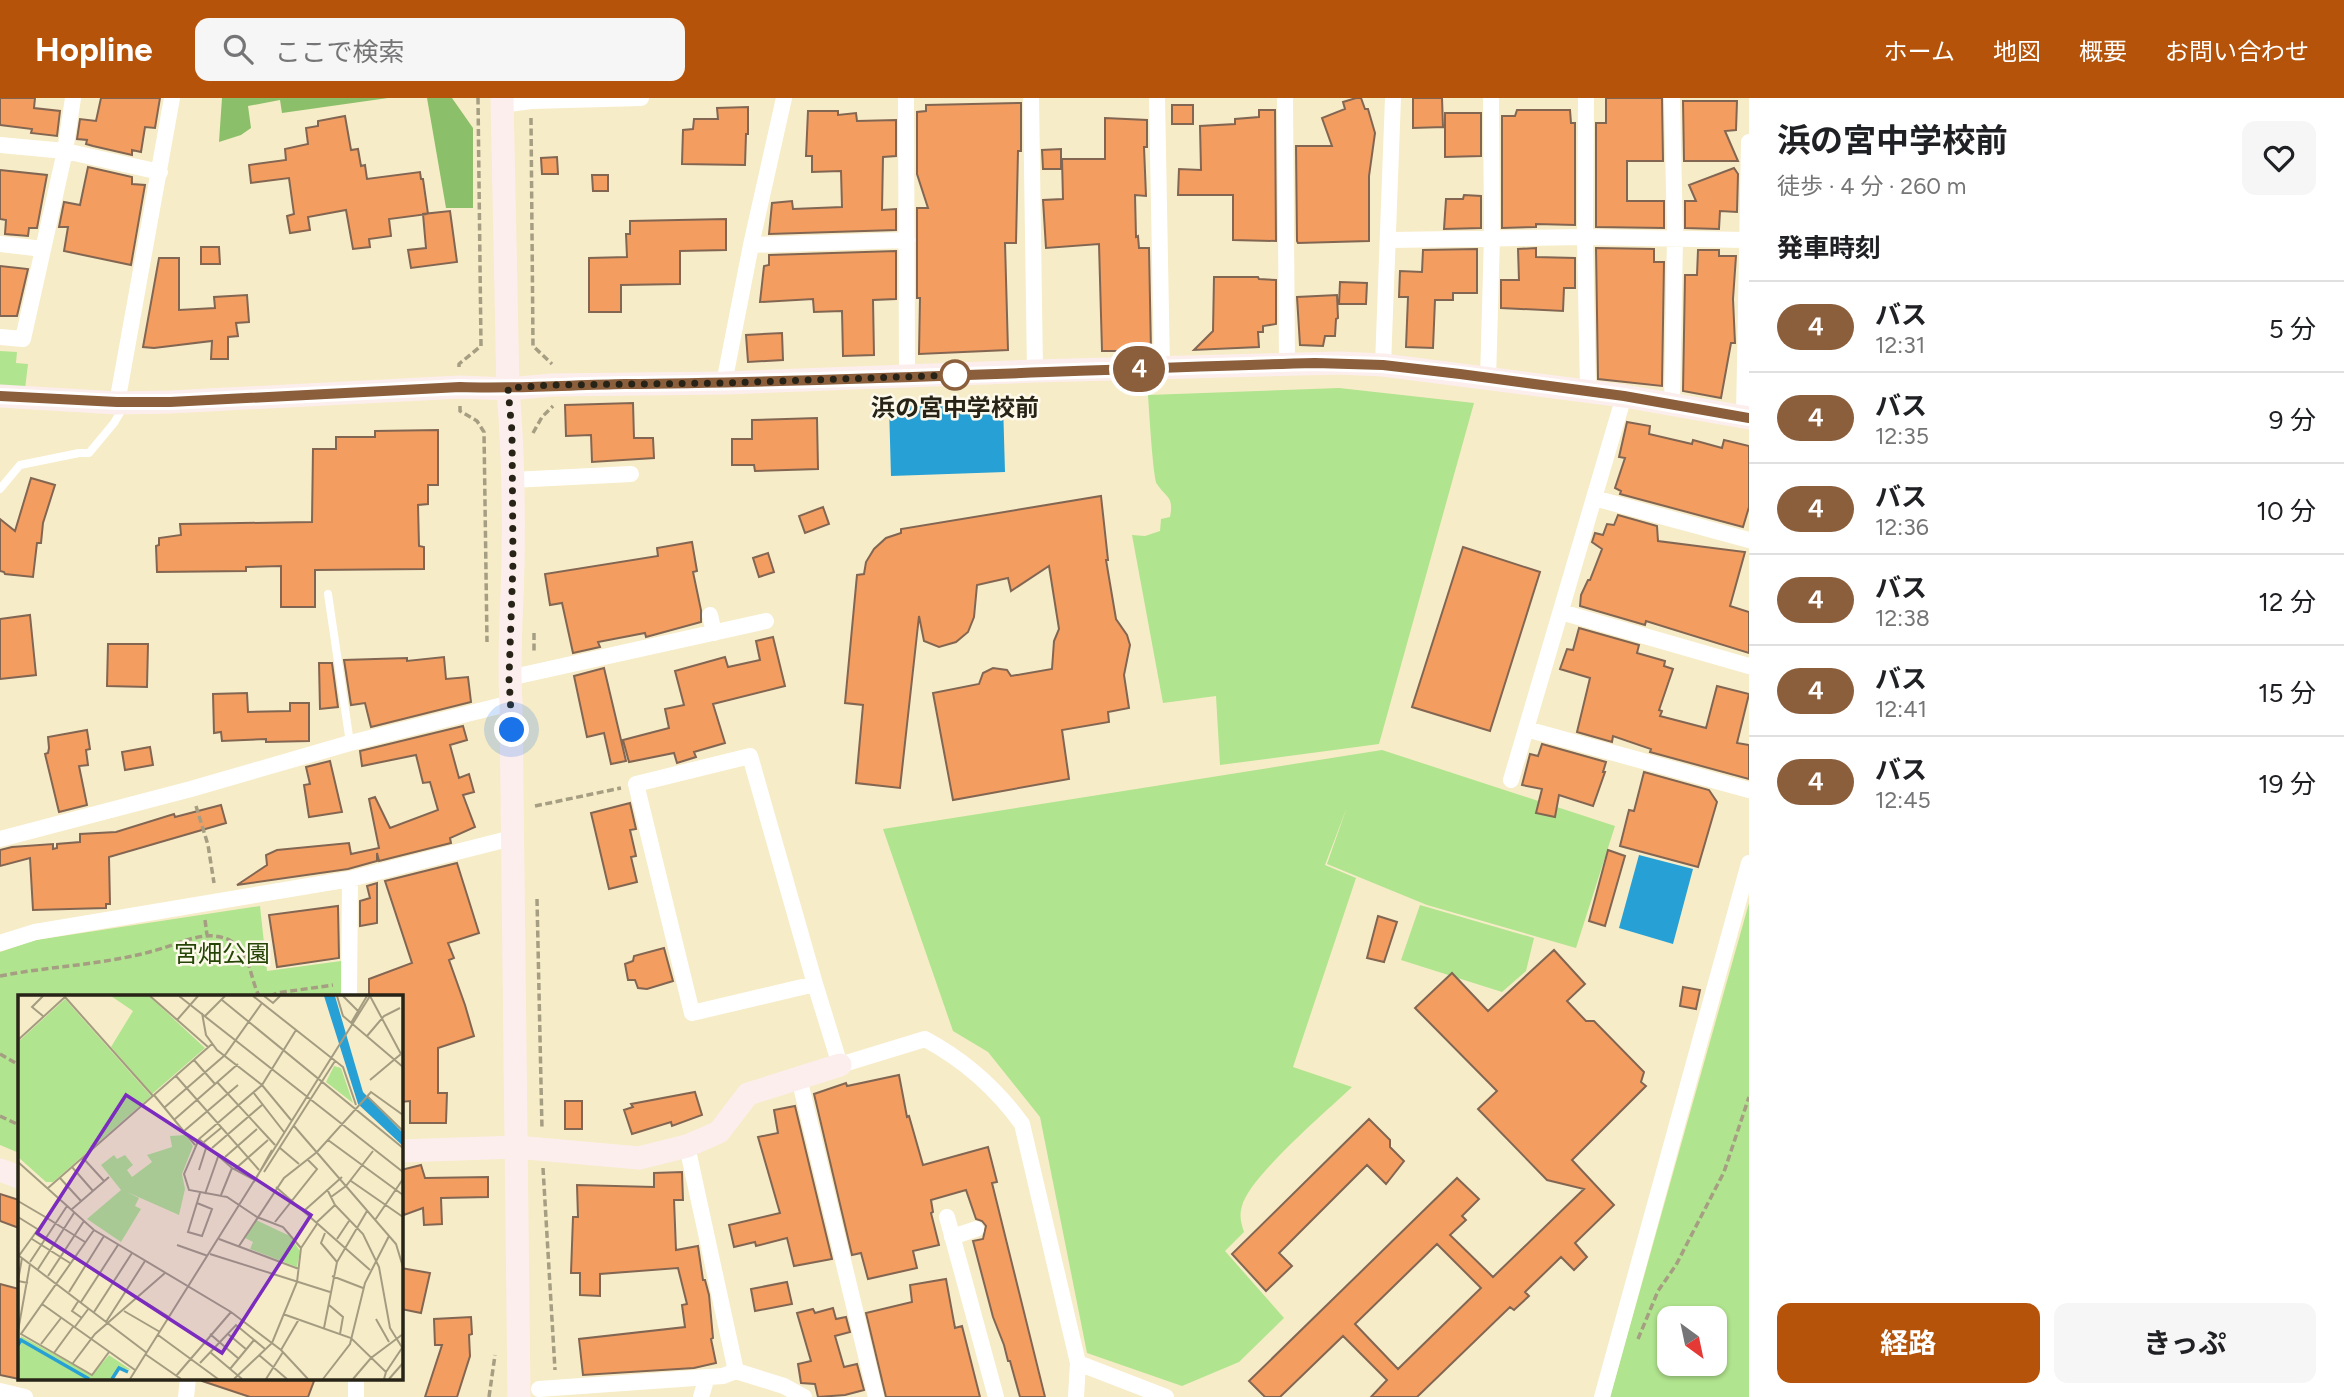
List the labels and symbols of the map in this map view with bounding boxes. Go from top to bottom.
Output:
line badge: ４ [1116,346,1162,392]
marker: 浜の宮中学校前 [940,360,970,390]
place label: 浜の宮中学校前 [871,393,1039,422]
your location [494,712,529,747]
park label: 宮畑公園 [174,939,270,968]
inset map [18,995,402,1380]
north arrow [1657,1306,1727,1376]

